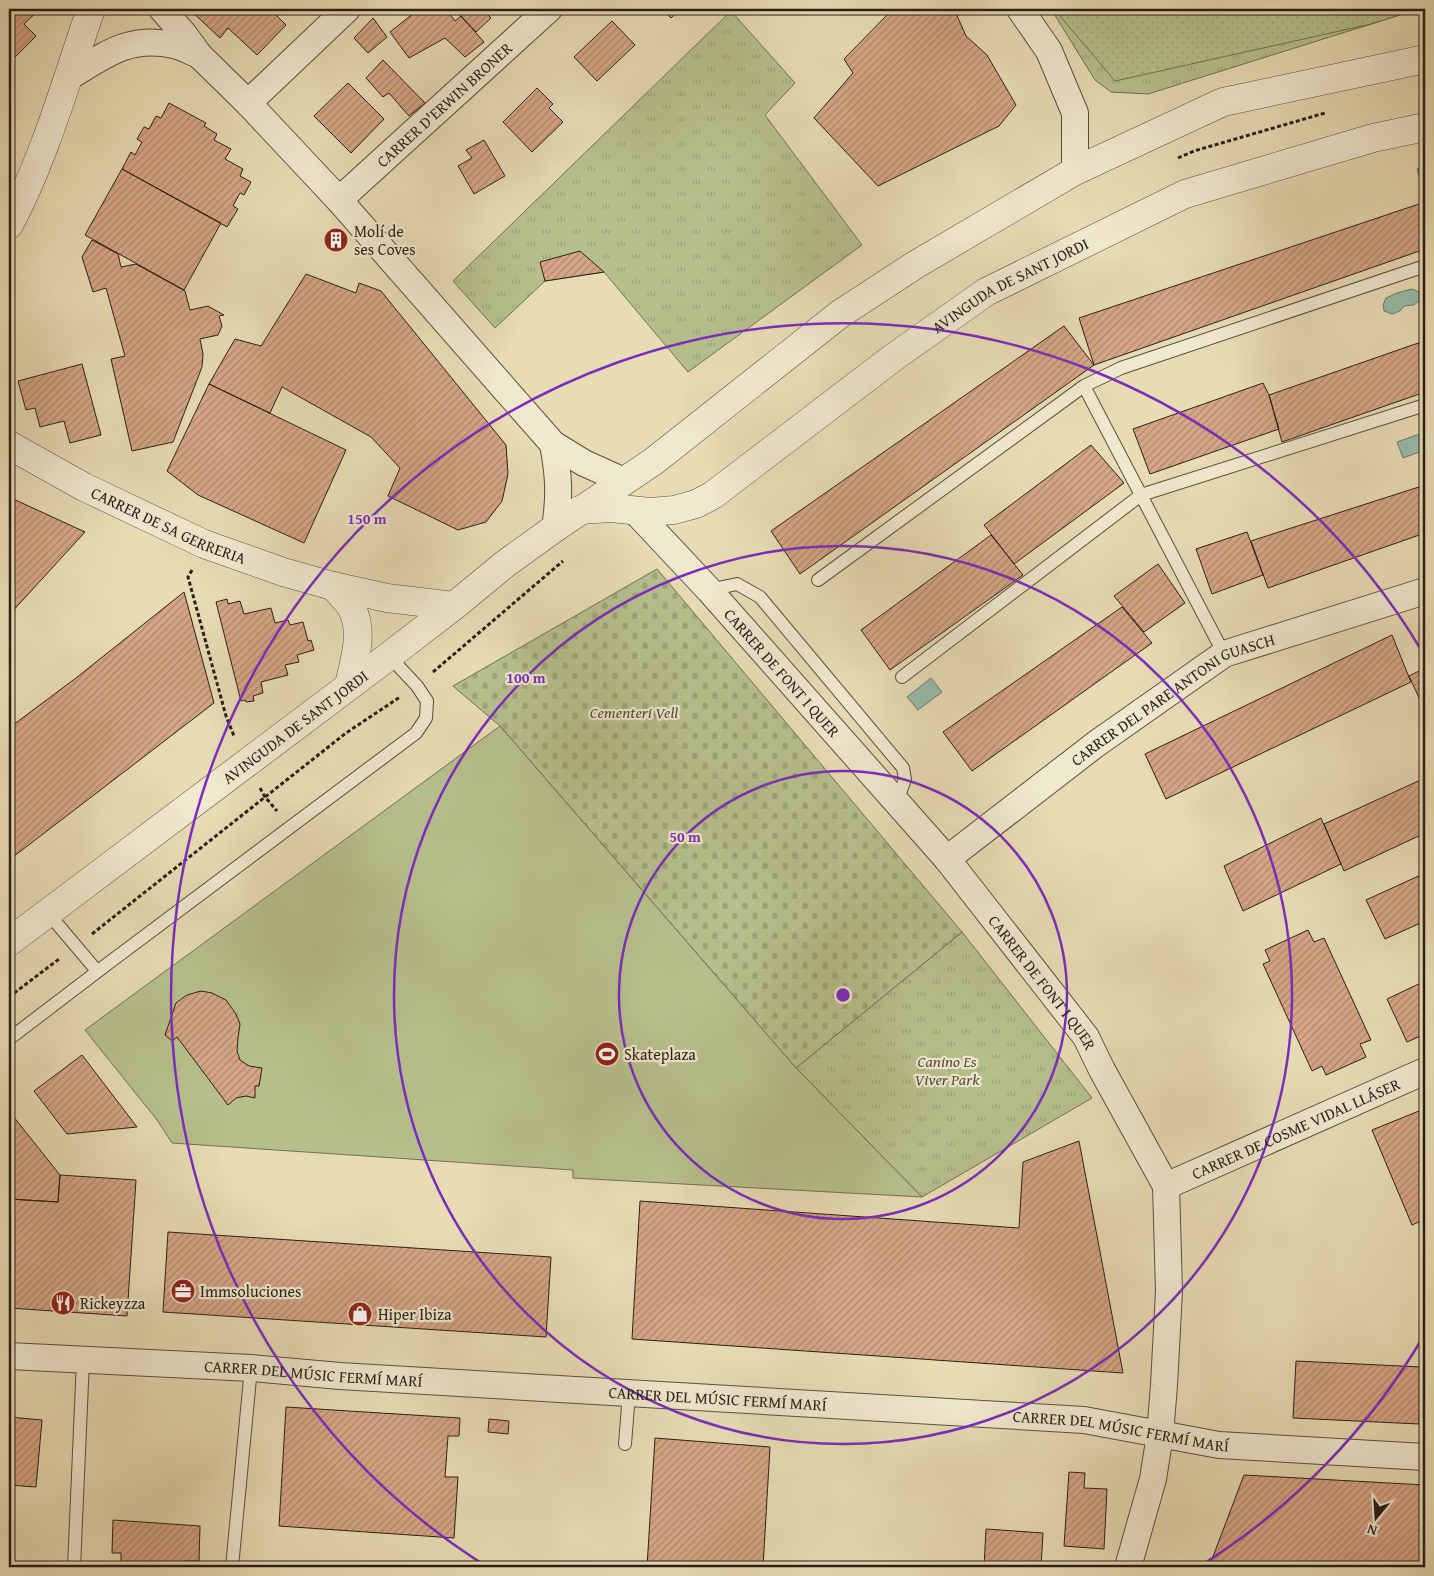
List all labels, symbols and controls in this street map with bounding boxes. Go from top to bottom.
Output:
street label: CARRER D'ERWIN BRONER [371,36,518,173]
place label: Molí de ses Coves [354,219,416,261]
building icon: Molí de ses Coves [323,227,349,253]
street label: AVINGUDA DE SANT JORDI [927,231,1093,339]
street label: CARRER DE SA GERRERIA [87,480,250,570]
text: 150 m [347,508,387,529]
street label: CARRER DE FONT I QUER [718,603,846,743]
street label: CARRER DEL PARE ANTONI GUASCH [1065,627,1278,771]
street label: AVINGUDA DE SANT JORDI [217,664,373,790]
text: 100 m [506,667,546,688]
park label: Cementeri Vell [590,700,678,724]
text: 50 m [669,826,701,847]
street label: CARRER DE FONT I QUER [983,910,1103,1055]
centre of rings [834,986,852,1004]
sports icon: Skateplaza [594,1041,620,1067]
place label: Skateplaza [624,1042,696,1066]
park label: Canino Es Viver Park [915,1049,980,1091]
street label: CARRER DE COSME VIDAL LLÁSER [1188,1071,1404,1185]
office icon: Immsoluciones [170,1278,196,1304]
place label: Immsoluciones [200,1279,301,1303]
restaurant icon: Rickeyzza [50,1290,76,1316]
place label: Rickeyzza [80,1291,146,1315]
shop icon: Hiper Ibiza [347,1301,373,1327]
place label: Hiper Ibiza [378,1302,452,1326]
street label: CARRER DEL MÚSIC FERMÍ MARÍ [204,1354,424,1393]
street label: CARRER DEL MÚSIC FERMÍ MARÍ [608,1380,829,1417]
street label: CARRER DEL MÚSIC FERMÍ MARÍ [1012,1404,1231,1458]
north arrow [1352,1494,1402,1544]
text: N [1364,1519,1380,1541]

